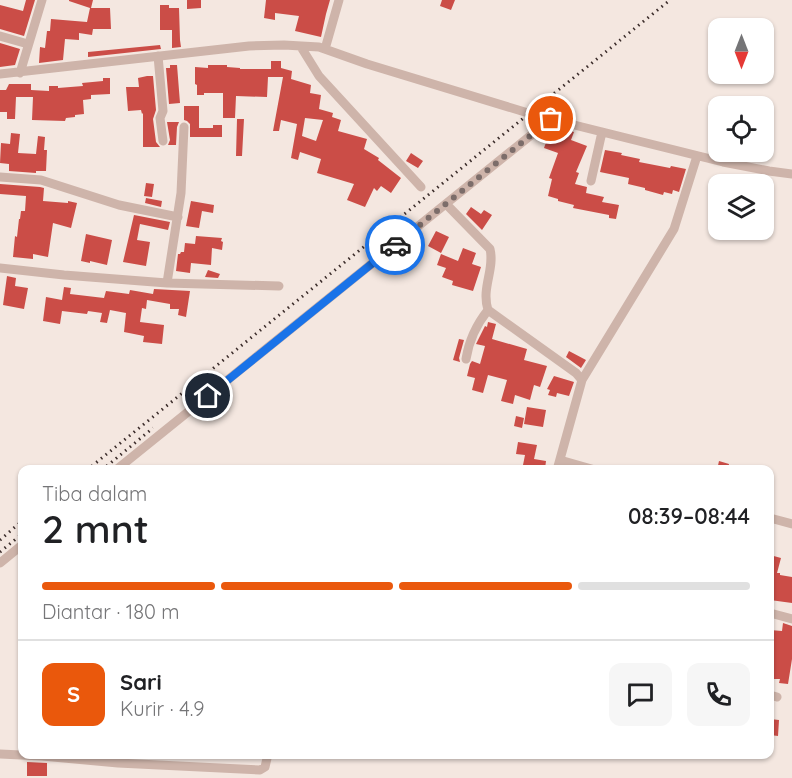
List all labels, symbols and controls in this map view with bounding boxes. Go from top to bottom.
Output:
north arrow [708,18,774,84]
map controls [708,18,774,240]
pin [525,93,576,144]
button: locate [708,96,774,162]
icon: bag [534,102,567,135]
button: layers [708,174,774,240]
courier [365,215,425,275]
icon: car [379,229,412,262]
pin [182,370,233,421]
icon: home [191,379,224,412]
text: Tiba dalam [42,481,147,506]
text: 08:39–08:44 [628,502,750,530]
text: 2 mnt [42,504,149,553]
text: Diantar · 180 m [42,599,180,624]
button: chat [609,663,672,726]
button: phone [687,663,750,726]
text: Sari [120,668,162,696]
text: S [67,680,80,708]
text: Kurir · 4.9 [120,696,204,721]

